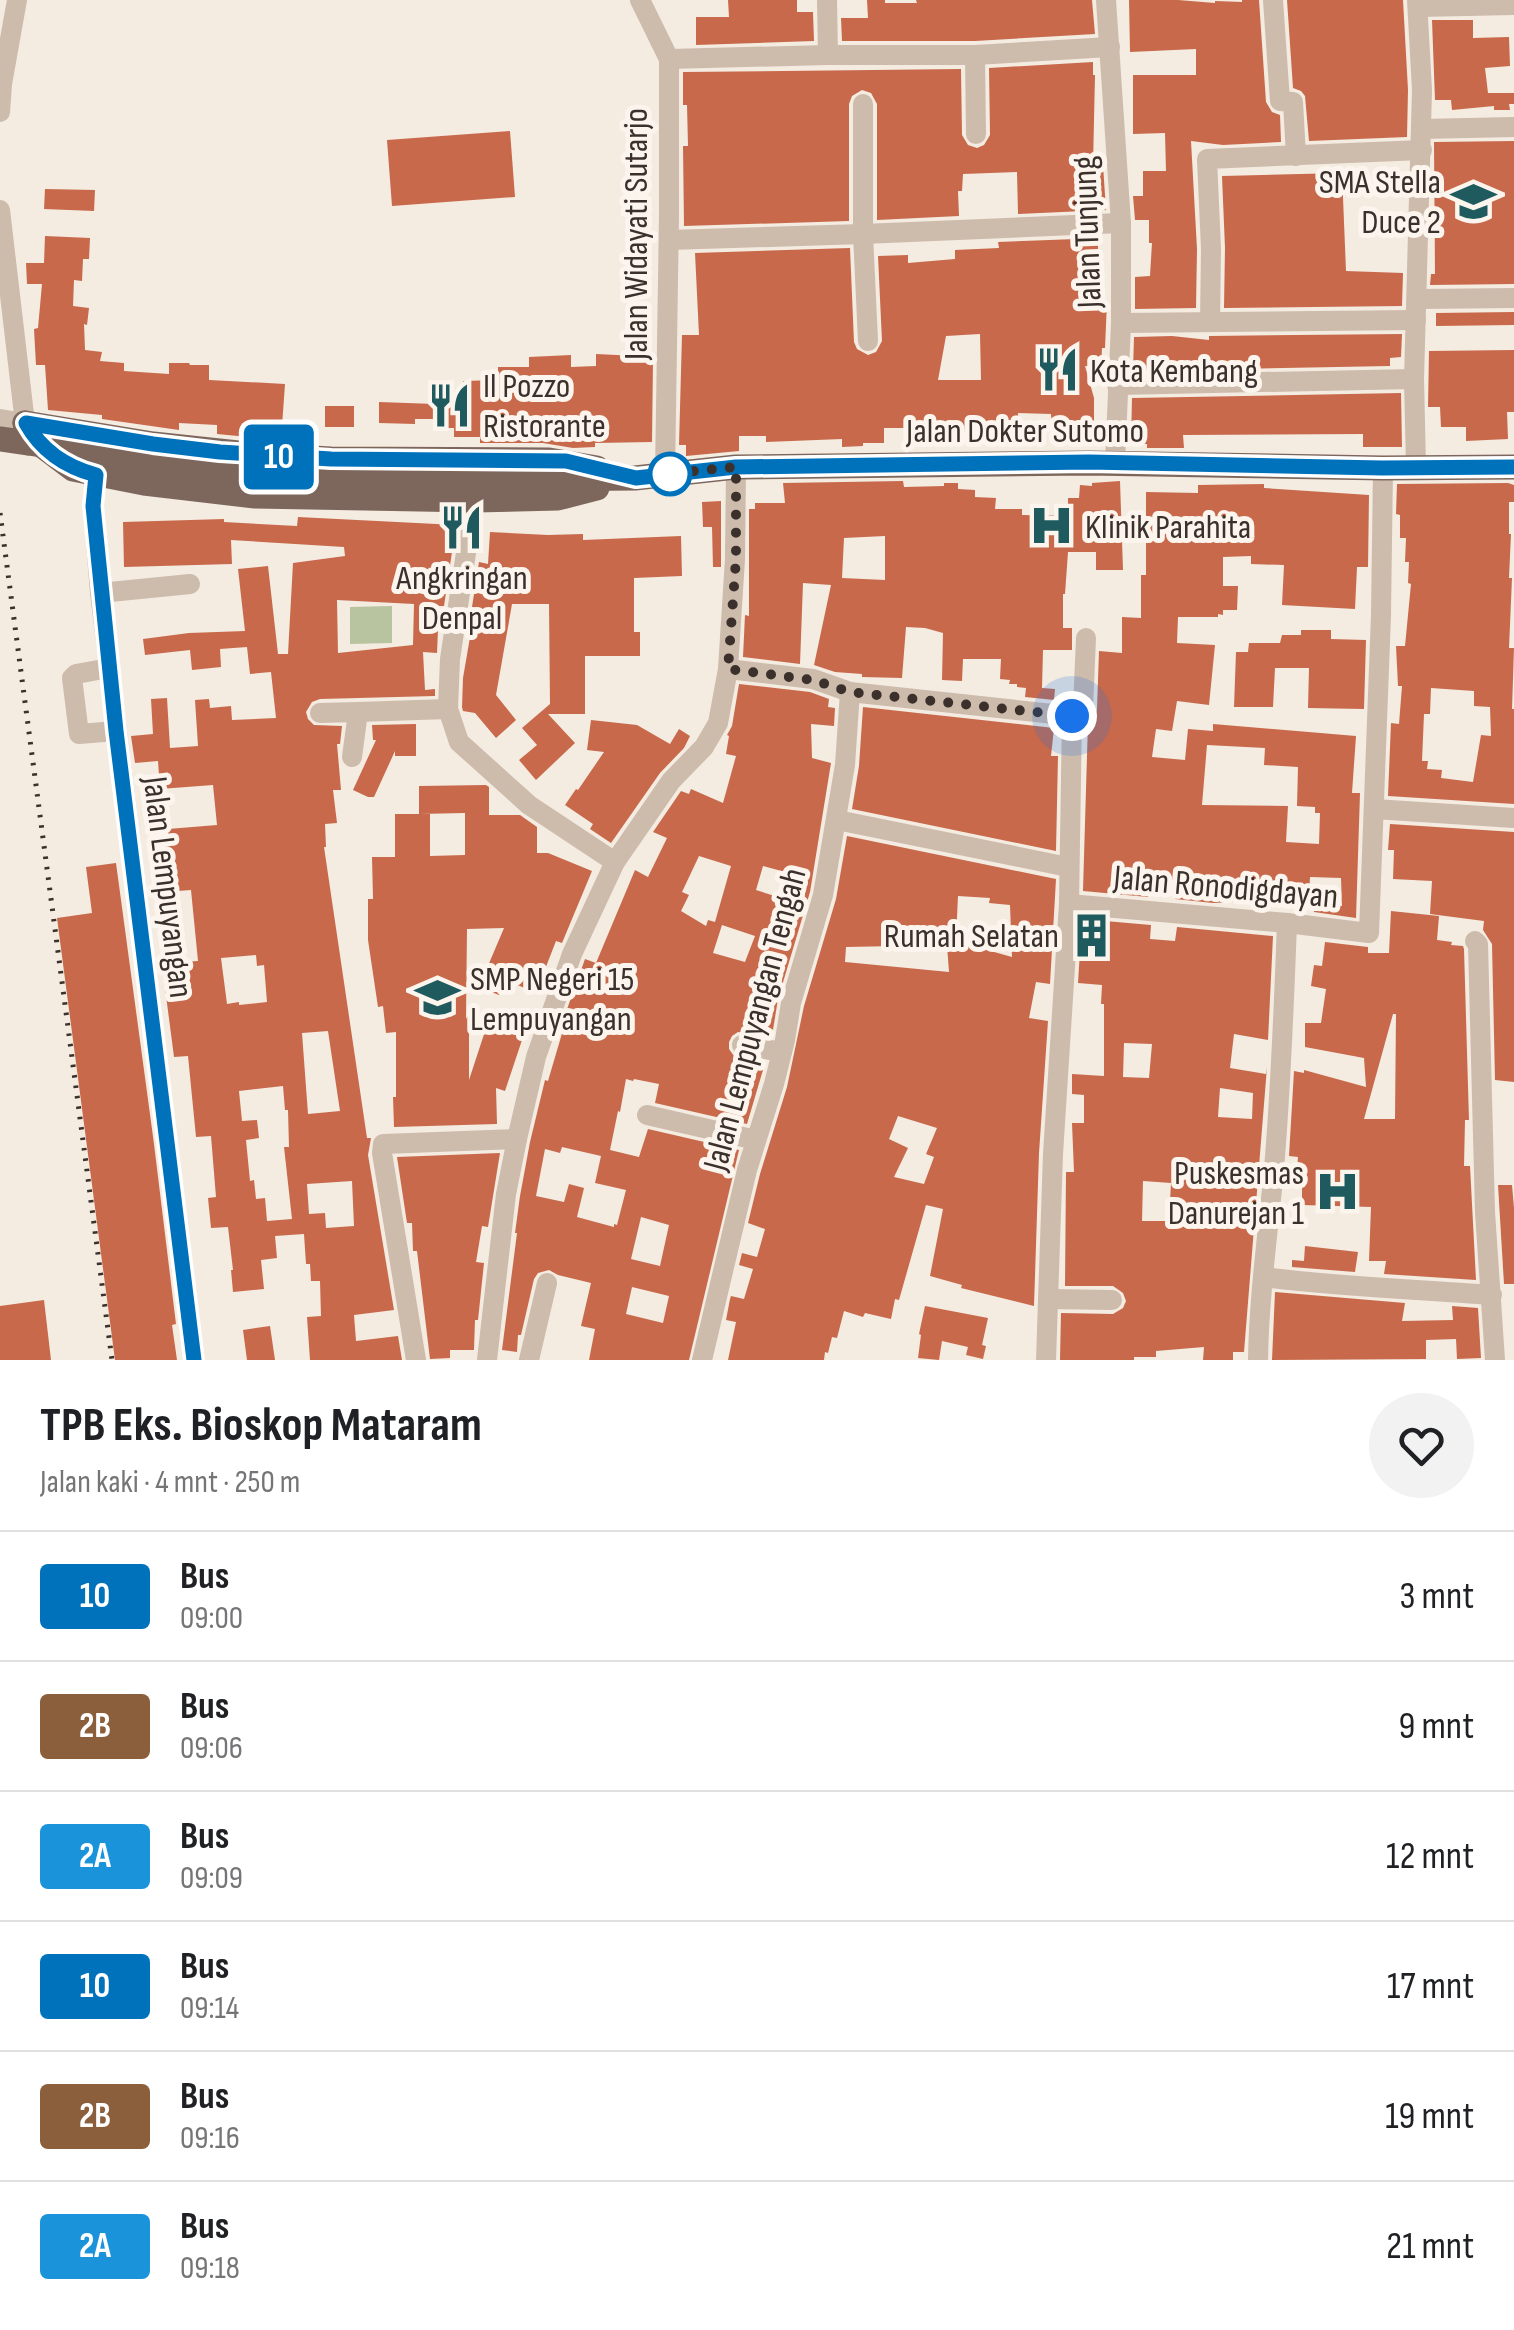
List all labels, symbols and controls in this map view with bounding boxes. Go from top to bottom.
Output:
street label: Jalan Widayati Sutarjo [615,108,658,361]
street label: Jalan Tunjung [1063,155,1112,310]
place label: SMA Stella Duce 2 [1319,161,1441,244]
school or university icon: SMA Stella Duce 2 [1450,177,1498,225]
restaurant icon: Kota Kembang [1033,346,1081,394]
place label: Kota Kembang [1090,350,1258,393]
place label: Il Pozzo Ristorante [483,365,606,448]
restaurant icon: Il Pozzo Ristorante [426,381,474,429]
street label: Jalan Dokter Sutomo [905,410,1144,453]
line badge: 10 [234,424,324,490]
text: 10 [264,436,294,479]
unlabelled marker [649,453,691,495]
hospital icon: Klinik Parahita [1028,502,1076,550]
restaurant icon: Angkringan Denpal [438,503,486,551]
place label: Klinik Parahita [1085,506,1251,549]
place label: Angkringan Denpal [395,557,528,640]
your location [1047,691,1097,741]
street label: Jalan Lempuyangan [132,773,202,1000]
street label: Jalan Ronodigdayan [1111,856,1340,919]
street label: Jalan Lempuyangan Tengah [694,863,817,1176]
building icon: Rumah Selatan [1068,911,1116,959]
place label: Rumah Selatan [884,915,1059,958]
place label: SMP Negeri 15 Lempuyangan [470,958,634,1041]
school or university icon: SMP Negeri 15 Lempuyangan [413,974,461,1022]
place label: Puskesmas Danurejan 1 [1168,1152,1304,1235]
hospital icon: Puskesmas Danurejan 1 [1313,1168,1361,1216]
button: heart [1369,1393,1474,1498]
text: TPB Eks. Bioskop Mataram [40,1397,482,1454]
text: Jalan kaki · 4 mnt · 250 m [40,1463,300,1502]
text: Bus [180,1554,229,1599]
text: 3 mnt [1400,1574,1474,1619]
text: 10 [80,1575,110,1618]
text: 09:00 [180,1599,243,1638]
text: Bus [180,1684,229,1729]
text: 9 mnt [1399,1704,1474,1749]
text: 2B [79,1705,111,1748]
text: 09:06 [180,1729,243,1768]
text: Bus [180,1814,229,1859]
text: 12 mnt [1386,1834,1474,1879]
text: 2A [79,1835,111,1878]
text: 09:09 [180,1859,243,1898]
text: Bus [180,1944,229,1989]
text: 17 mnt [1387,1964,1474,2009]
text: 10 [80,1965,110,2008]
text: 09:14 [180,1989,239,2028]
text: Bus [180,2074,229,2119]
text: 19 mnt [1385,2094,1474,2139]
text: 2B [79,2095,111,2138]
text: 09:16 [180,2119,240,2158]
text: Bus [180,2204,229,2249]
text: 21 mnt [1386,2224,1474,2269]
text: 2A [79,2225,111,2268]
text: 09:18 [180,2249,240,2288]

